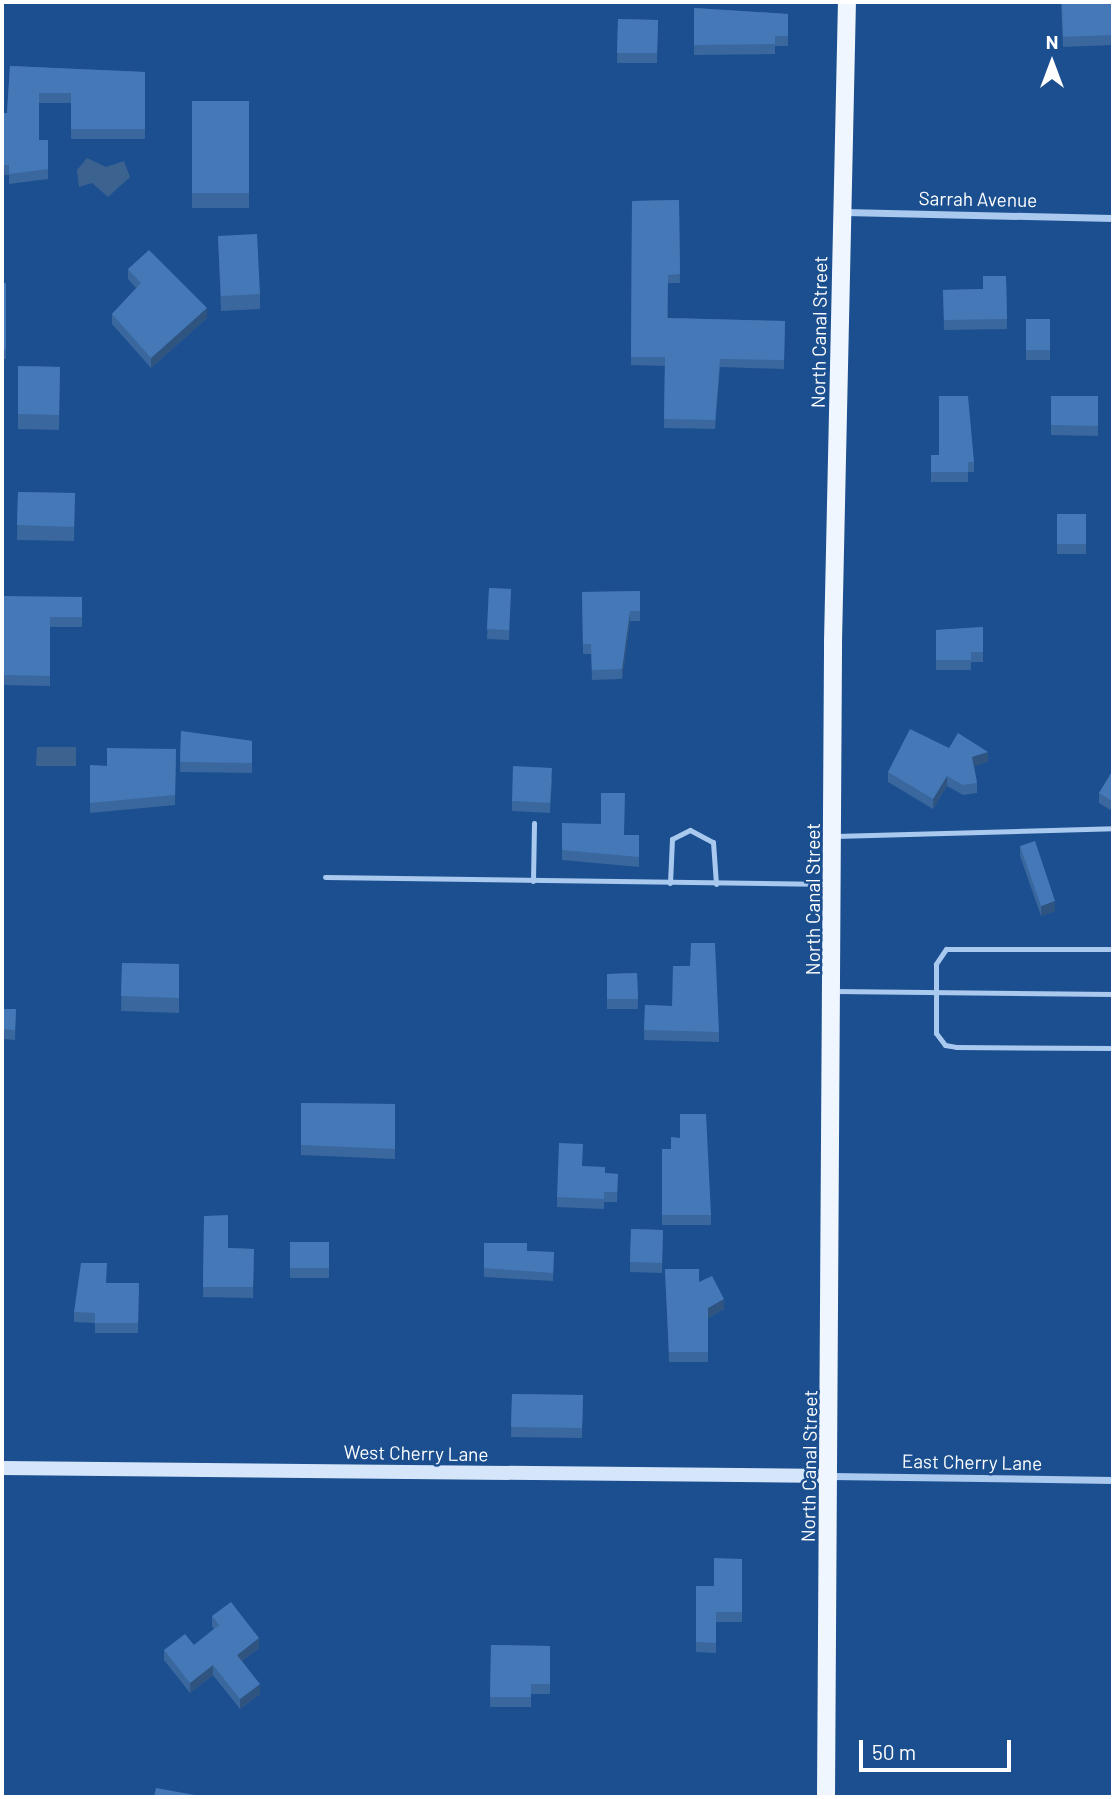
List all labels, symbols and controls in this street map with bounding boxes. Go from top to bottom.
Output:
north arrow [1017,28,1087,98]
text: N [1046,30,1058,53]
street label: Sarrah Avenue [918,187,1038,211]
street label: North Canal Street [806,256,832,408]
street label: North Canal Street [802,823,824,975]
street label: North Canal Street [796,1390,822,1542]
street label: West Cherry Lane [343,1440,489,1466]
street label: East Cherry Lane [902,1449,1042,1475]
scale bar [863,1726,1015,1770]
text: 50 m [872,1739,916,1764]

